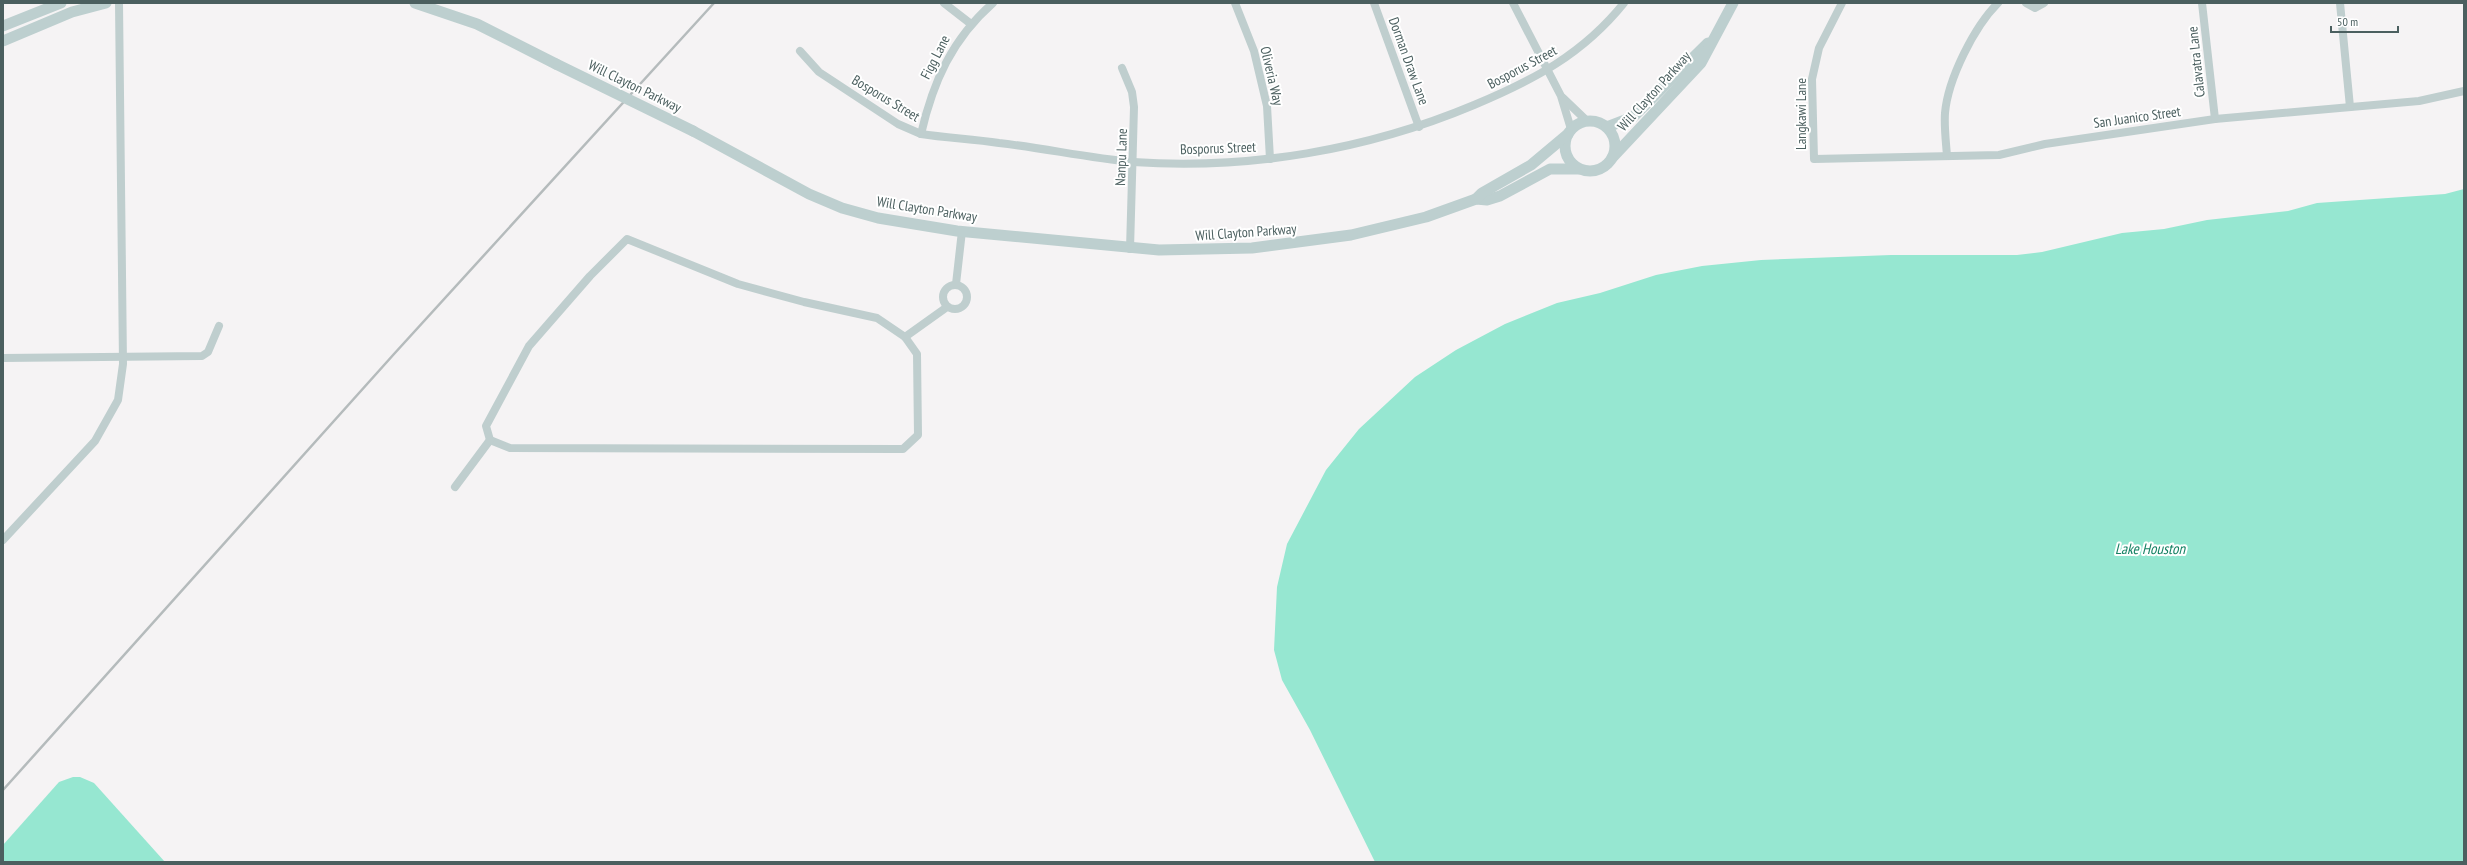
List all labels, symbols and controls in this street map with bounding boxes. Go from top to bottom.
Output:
scale bar [2331,8,2398,34]
text: 50 m [2337,14,2358,29]
street label: Dorman Draw Lane [1385,15,1433,107]
street label: Calavatra Lane [2183,25,2209,98]
street label: Figg Lane [916,32,954,82]
street label: Bosporus Street [1484,41,1560,93]
street label: Oliveria Way [1256,45,1288,108]
street label: Will Clayton Parkway [1613,47,1695,135]
street label: Will Clayton Parkway [586,56,685,117]
street label: Bosporus Street [849,71,923,125]
street label: Langkawi Lane [1792,78,1810,150]
street label: San Juanico Street [2092,102,2182,132]
street label: Nanpu Lane [1111,128,1131,186]
street label: Bosporus Street [1180,138,1256,158]
street label: Will Clayton Parkway [876,192,979,226]
street label: Will Clayton Parkway [1195,219,1298,245]
water label: Lake Houston [2115,539,2187,558]

